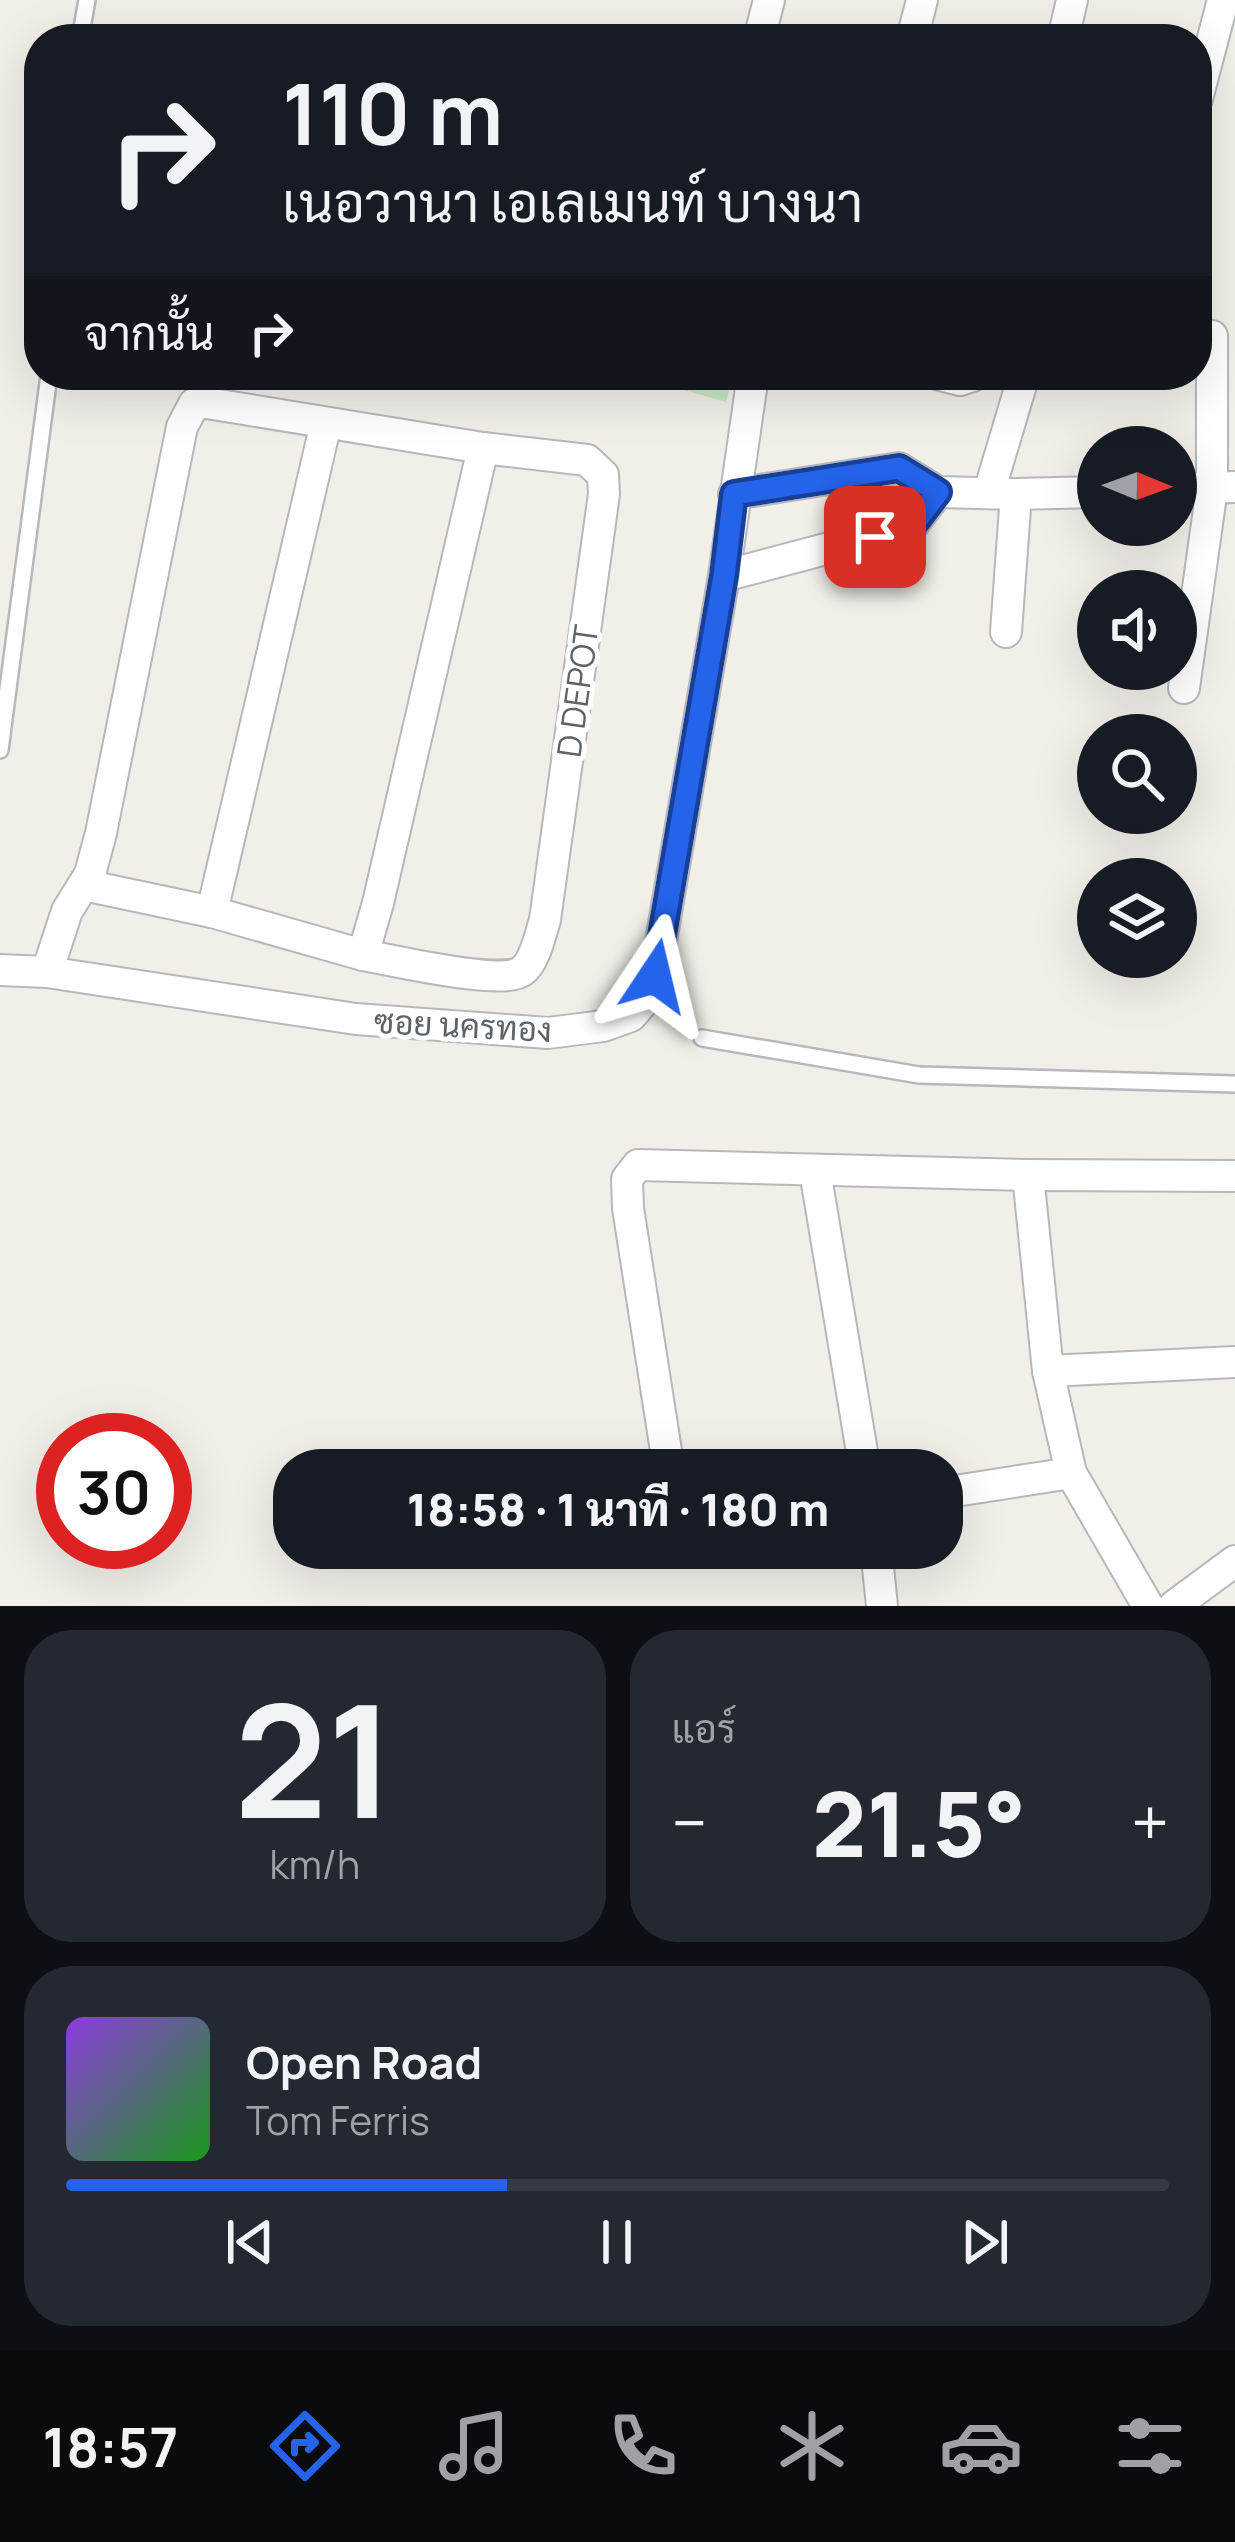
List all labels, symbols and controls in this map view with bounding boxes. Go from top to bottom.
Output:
text: 110 m [282,55,503,170]
icon: right [84,72,240,228]
text: เนอวานา เอเลเมนท์ บางนา [282,164,863,238]
icon: right [238,300,304,366]
text: จากนั้น [84,302,214,364]
north arrow [1077,426,1197,546]
map controls [1077,426,1197,978]
pin [824,486,926,588]
icon: arrive [842,504,908,570]
button: sound [1077,570,1197,690]
street label: D DEPOT [545,622,609,760]
button: search [1077,714,1197,834]
button: layers [1077,858,1197,978]
position arrow [592,913,718,1039]
street label: ซอย นครทอง [373,998,553,1052]
speed limit sign: 30 [36,1413,192,1569]
text: 18:58 · 1 นาที · 180 m [407,1478,829,1540]
text: 21 [234,1652,395,1865]
text: แอร์ [672,1701,736,1755]
text: 21.5° [812,1761,1026,1884]
text: − [672,1777,707,1867]
text: + [1131,1777,1169,1867]
text: km/h [269,1837,360,1891]
text: Open Road [246,2031,482,2093]
text: Tom Ferris [246,2093,430,2147]
icon: previous [217,2209,283,2275]
icon: pause [584,2209,650,2275]
icon: next [952,2209,1018,2275]
icon: directions [263,2404,347,2488]
icon: music [432,2404,516,2488]
icon: phone [601,2404,685,2488]
icon: climate [770,2404,854,2488]
icon: car [939,2404,1023,2488]
icon: filters [1108,2404,1192,2488]
text: 18:57 [43,2409,178,2483]

